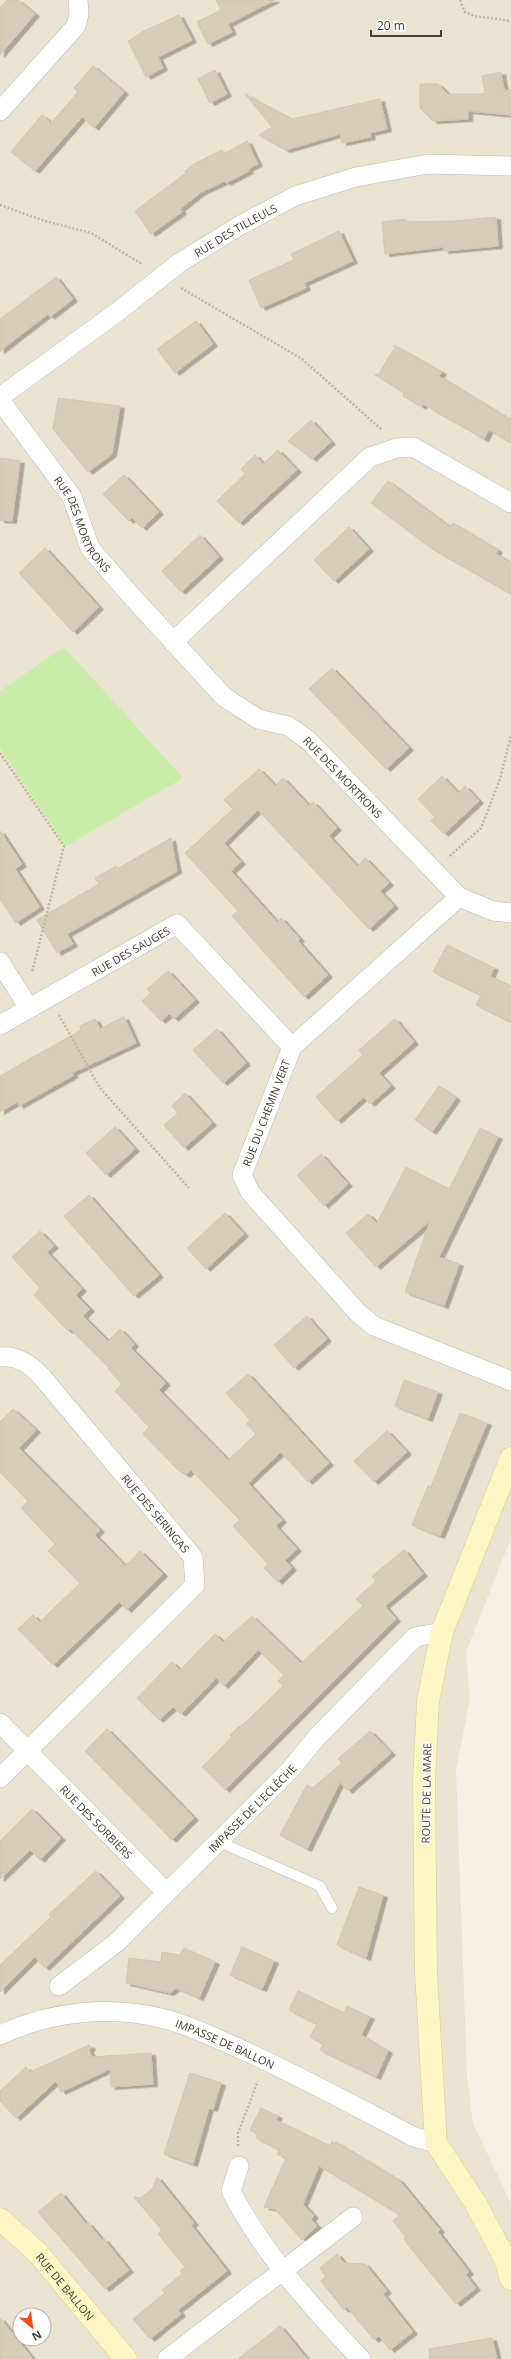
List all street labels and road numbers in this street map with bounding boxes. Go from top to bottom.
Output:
street label: RUE DES TILLEULS [191,200,279,260]
street label: RUE DES MORTRONS [51,473,115,575]
street label: RUE DES MORTRONS [301,733,386,821]
street label: RUE DES SAUGES [88,922,172,979]
street label: RUE DU CHEMIN VERT [239,1057,293,1169]
street label: RUE DES SERINGAS [119,1471,193,1555]
street label: ROUTE DE LA MARE [418,1743,434,1843]
street label: IMPASSE DE L'ECLÈCHE [204,1761,299,1855]
street label: RUE DES SORBIERS [57,1781,136,1861]
street label: IMPASSE DE BALLON [174,2015,277,2072]
street label: RUE DE BALLON [33,2249,98,2323]

